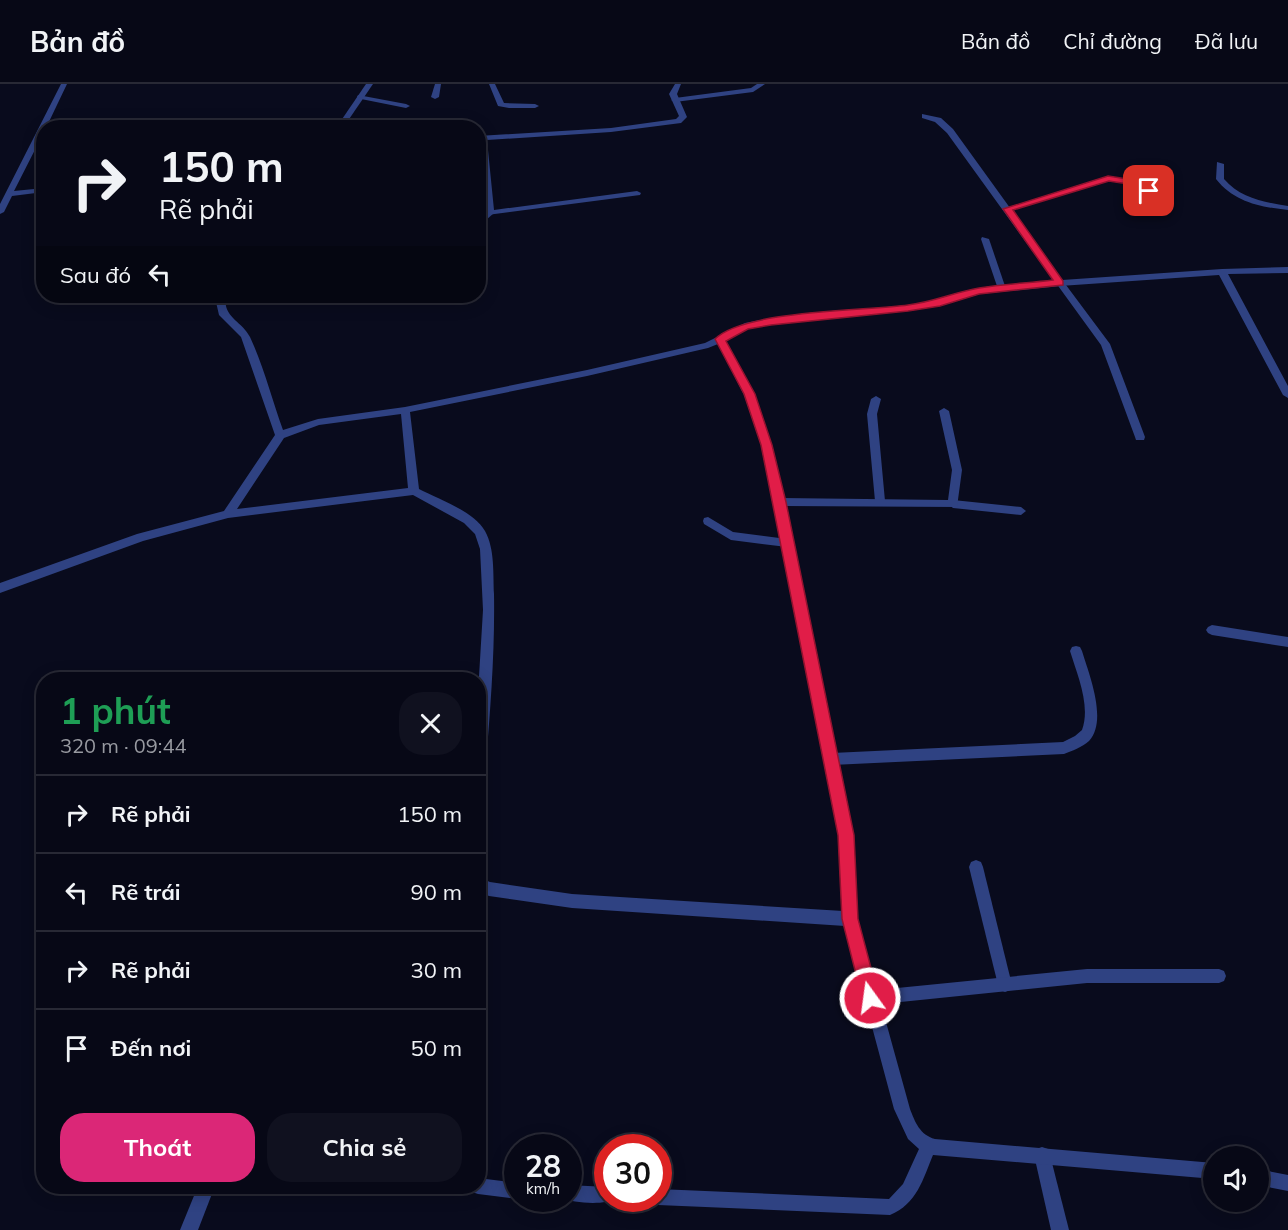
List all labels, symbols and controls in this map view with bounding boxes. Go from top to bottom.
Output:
text: Bản đồ [30,24,125,59]
text: Bản đồ [961,28,1030,54]
text: Chỉ đường [1063,28,1162,54]
text: Đã lưu [1195,28,1258,54]
text: 150 m [159,140,284,193]
icon: right [60,144,138,222]
pin [1123,165,1174,216]
icon: arrive [1132,174,1165,207]
text: Rẽ phải [159,192,254,226]
icon: left [143,258,176,291]
text: Sau đó [60,261,131,289]
text: 1 phút [60,688,171,733]
button: close [399,692,462,755]
text: 320 m · 09:44 [60,733,186,758]
icon: right [60,798,93,831]
text: Rẽ phải [111,800,191,828]
text: 150 m [397,800,462,828]
icon: left [60,876,93,909]
text: Rẽ trái [111,878,181,906]
text: 90 m [411,878,462,906]
icon: right [60,954,93,987]
text: Rẽ phải [111,956,191,984]
text: 30 m [411,956,462,984]
position arrow [838,966,902,1030]
icon: arrive [60,1032,93,1065]
text: Đến nơi [111,1034,191,1062]
text: 50 m [411,1034,462,1062]
button: Thoát [60,1113,255,1182]
button: Chia sẻ [267,1113,462,1182]
speed limit sign: 30 [594,1134,672,1212]
map controls [1203,1146,1269,1212]
button: sound [1203,1146,1269,1212]
text: 28 [525,1147,561,1185]
text: km/h [526,1179,560,1198]

